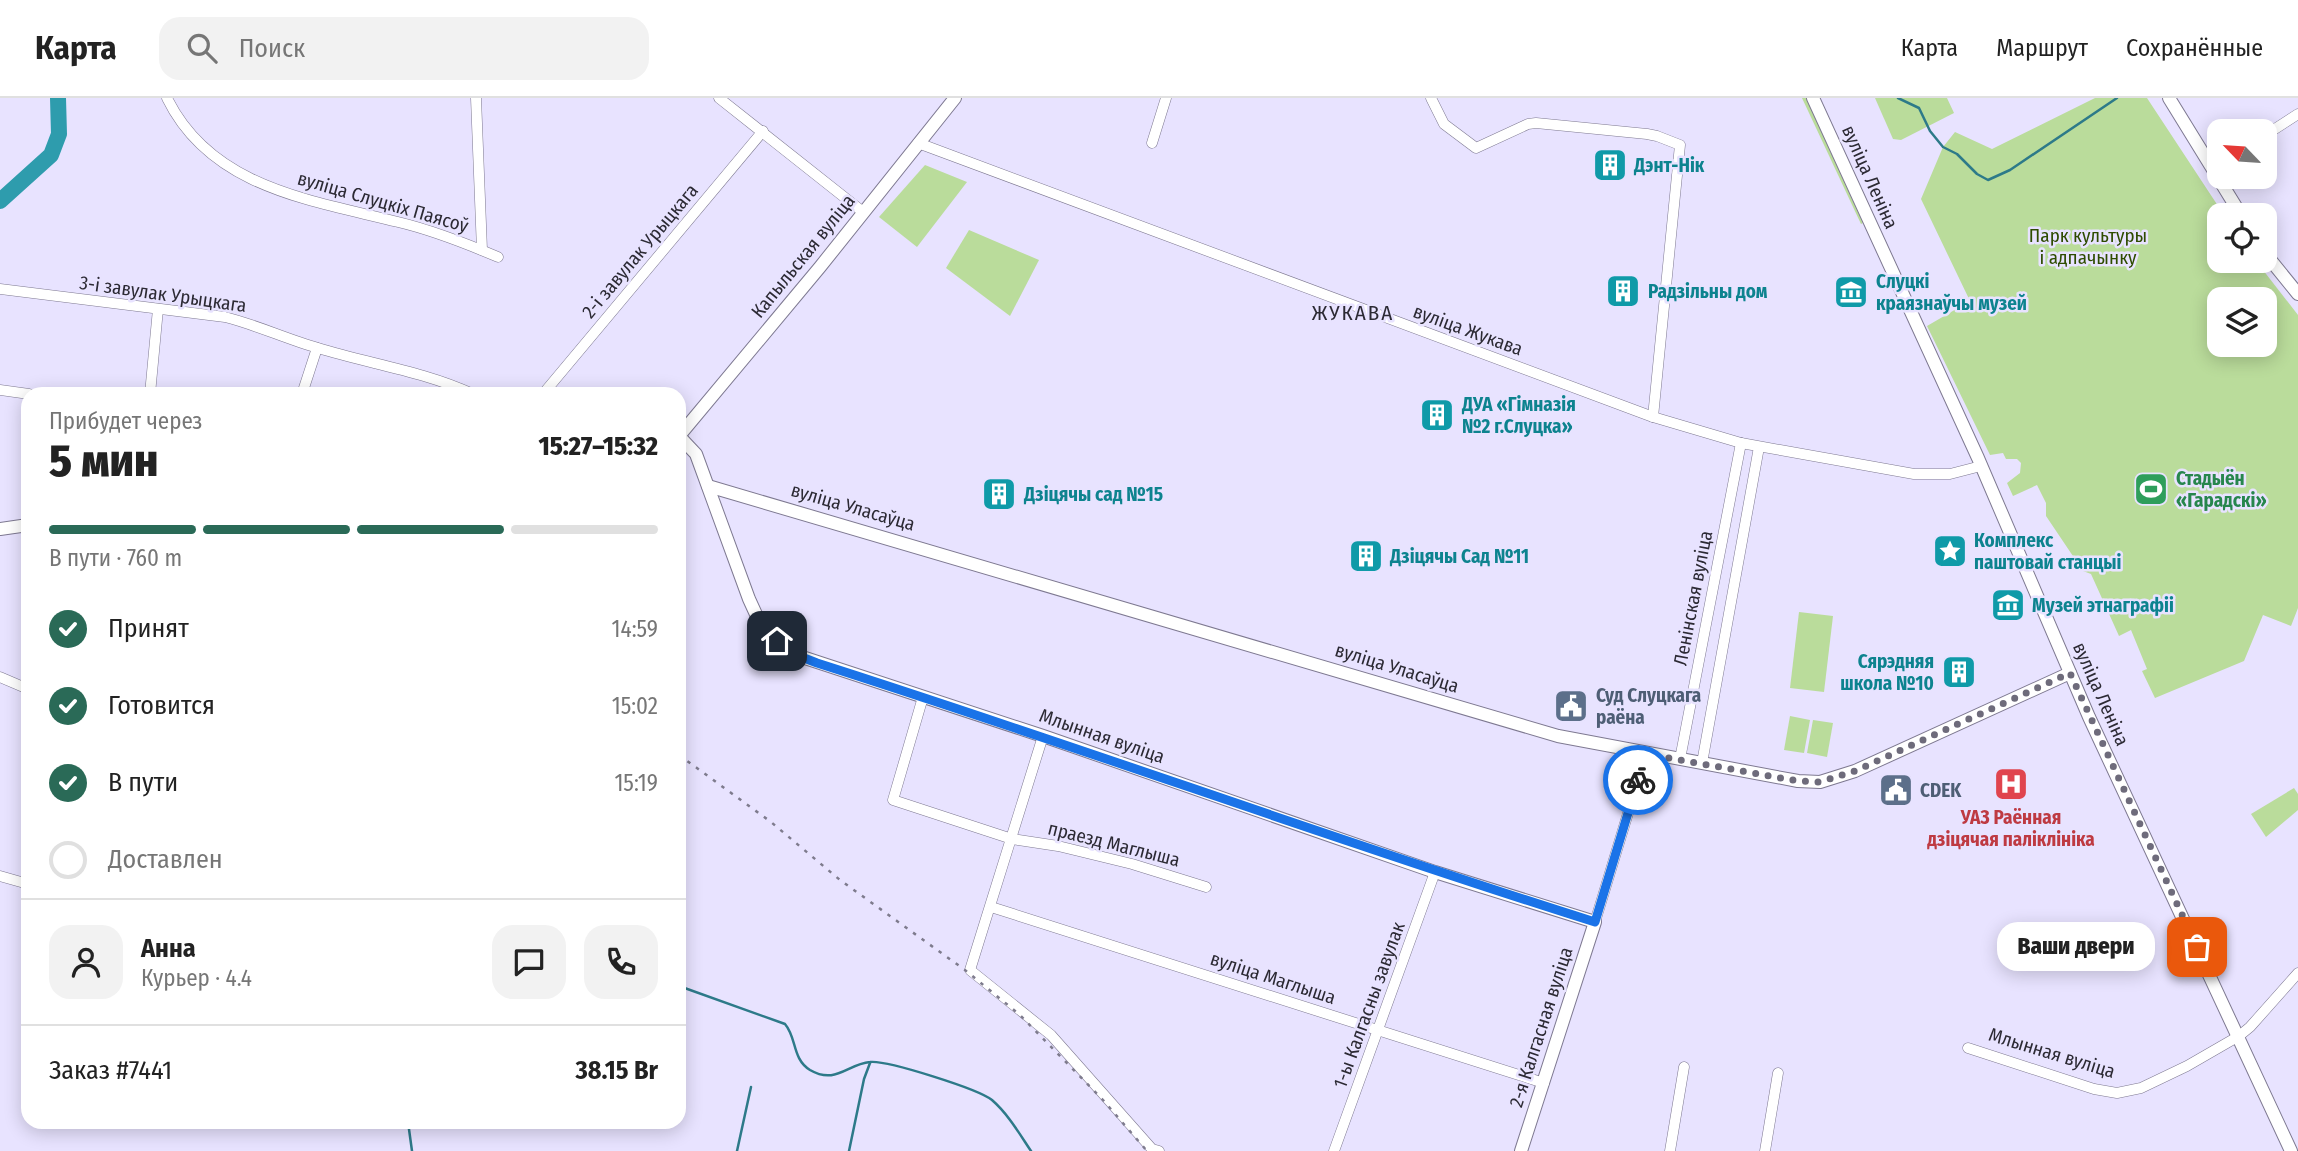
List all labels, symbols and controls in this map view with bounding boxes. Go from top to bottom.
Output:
search box [159,17,649,80]
text: Карта [35,28,117,68]
icon: search [183,29,221,67]
text: Поиск [239,33,305,64]
text: Карта [1901,34,1958,62]
text: Маршрут [1996,34,2088,62]
text: Сохранённые [2126,34,2263,62]
north arrow [2207,119,2277,189]
map controls [2207,119,2277,357]
street label: вуліца Леніна [1837,122,1903,232]
building icon: Дэнт-Нік [1591,146,1629,184]
place label: Дэнт-Нік [1633,154,1705,177]
street label: вуліца Слуцкіх Паясоў [295,167,472,238]
street label: 2-і завулак Урыцкага [577,179,703,323]
street label: Капыльская вуліца [746,190,860,322]
button: locate [2207,203,2277,273]
park label: Парк культуры і адпачынку [2029,224,2147,269]
place label: Слуцкі краязнаўчы музей [1876,270,2027,315]
street label: 3-і завулак Урыцкага [78,271,248,317]
building icon: Радзільны дом [1604,272,1642,310]
museum icon: Слуцкі краязнаўчы музей [1832,273,1870,311]
place label: Радзільны дом [1648,280,1768,303]
button: layers [2207,287,2277,357]
district label: ЖУКАВА [1312,300,1394,326]
street label: вуліца Жукава [1410,300,1526,360]
place label: ДУА «Гімназія №2 г.Слуцка» [1461,393,1576,438]
building icon: ДУА «Гімназія №2 г.Слуцка» [1418,396,1456,434]
text: Прибудет через [49,407,202,435]
text: 15:27–15:32 [539,431,658,462]
text: 5 мин [49,433,158,488]
place label: Стадыён «Гарадскі» [2176,467,2267,512]
sports icon: Стадыён «Гарадскі» [2132,470,2170,508]
building icon: Дзіцячы сад №15 [980,475,1018,513]
street label: вуліца Уласаўца [788,478,918,536]
place label: Дзіцячы сад №15 [1023,483,1163,506]
street label: Ленінская вуліца [1669,529,1717,667]
place label: Комплекс паштовай станцыі [1974,529,2122,574]
place icon: Комплекс паштовай станцыі [1931,532,1969,570]
building icon: Дзіцячы Сад №11 [1347,537,1385,575]
text: В пути · 760 m [49,544,182,572]
place label: Дзіцячы Сад №11 [1389,545,1529,568]
museum icon: Музей этнаграфіі [1989,586,2027,624]
place label: Музей этнаграфіі [2032,594,2174,617]
icon: check [49,610,87,648]
pin [747,611,807,671]
text: Принят [108,613,189,644]
text: 14:59 [612,615,658,643]
icon: home [758,622,796,660]
street label: вуліца Уласаўца [1332,638,1462,698]
street label: вуліца Леніна [2068,639,2134,749]
place label: Сярэдняя школа №10 [1840,650,1934,695]
building icon: Сярэдняя школа №10 [1940,653,1978,691]
place label: Суд Слуцкага раёна [1596,684,1701,729]
icon: check [49,687,87,725]
public building icon: Суд Слуцкага раёна [1552,687,1590,725]
text: Готовится [108,690,215,721]
text: 15:02 [612,692,658,720]
street label: Млынная вуліца [1036,704,1168,768]
courier [1603,745,1673,815]
icon: bike [1619,761,1657,799]
icon: check [49,764,87,802]
hospital icon: УАЗ Раённая дзіцячая паліклініка [1992,765,2030,803]
text: В пути [108,767,178,798]
text: 15:19 [614,769,658,797]
public building icon: CDEK [1877,771,1915,809]
place label: CDEK [1920,779,1962,802]
place label: УАЗ Раённая дзіцячая паліклініка [1926,806,2095,851]
street label: праезд Маглыша [1046,816,1182,872]
text: Доставлен [108,844,223,875]
pin [2167,917,2227,977]
street label: 1-ы Калгасны завулак [1328,919,1410,1091]
callout: Ваши двери [1997,922,2155,972]
button: person [49,925,123,999]
button: chat [492,925,566,999]
button: phone [584,925,658,999]
icon: bag [2178,928,2216,966]
text: Ваши двери [2017,932,2135,960]
text: Анна [141,933,196,964]
street label: 2-я Калгасная вуліца [1504,944,1578,1110]
street label: вуліца Маглыша [1207,947,1339,1009]
text: Курьер · 4.4 [141,964,252,992]
street label: Млынная вуліца [1986,1023,2118,1083]
text: Заказ #7441 [49,1055,172,1086]
text: 38.15 Br [575,1055,658,1086]

